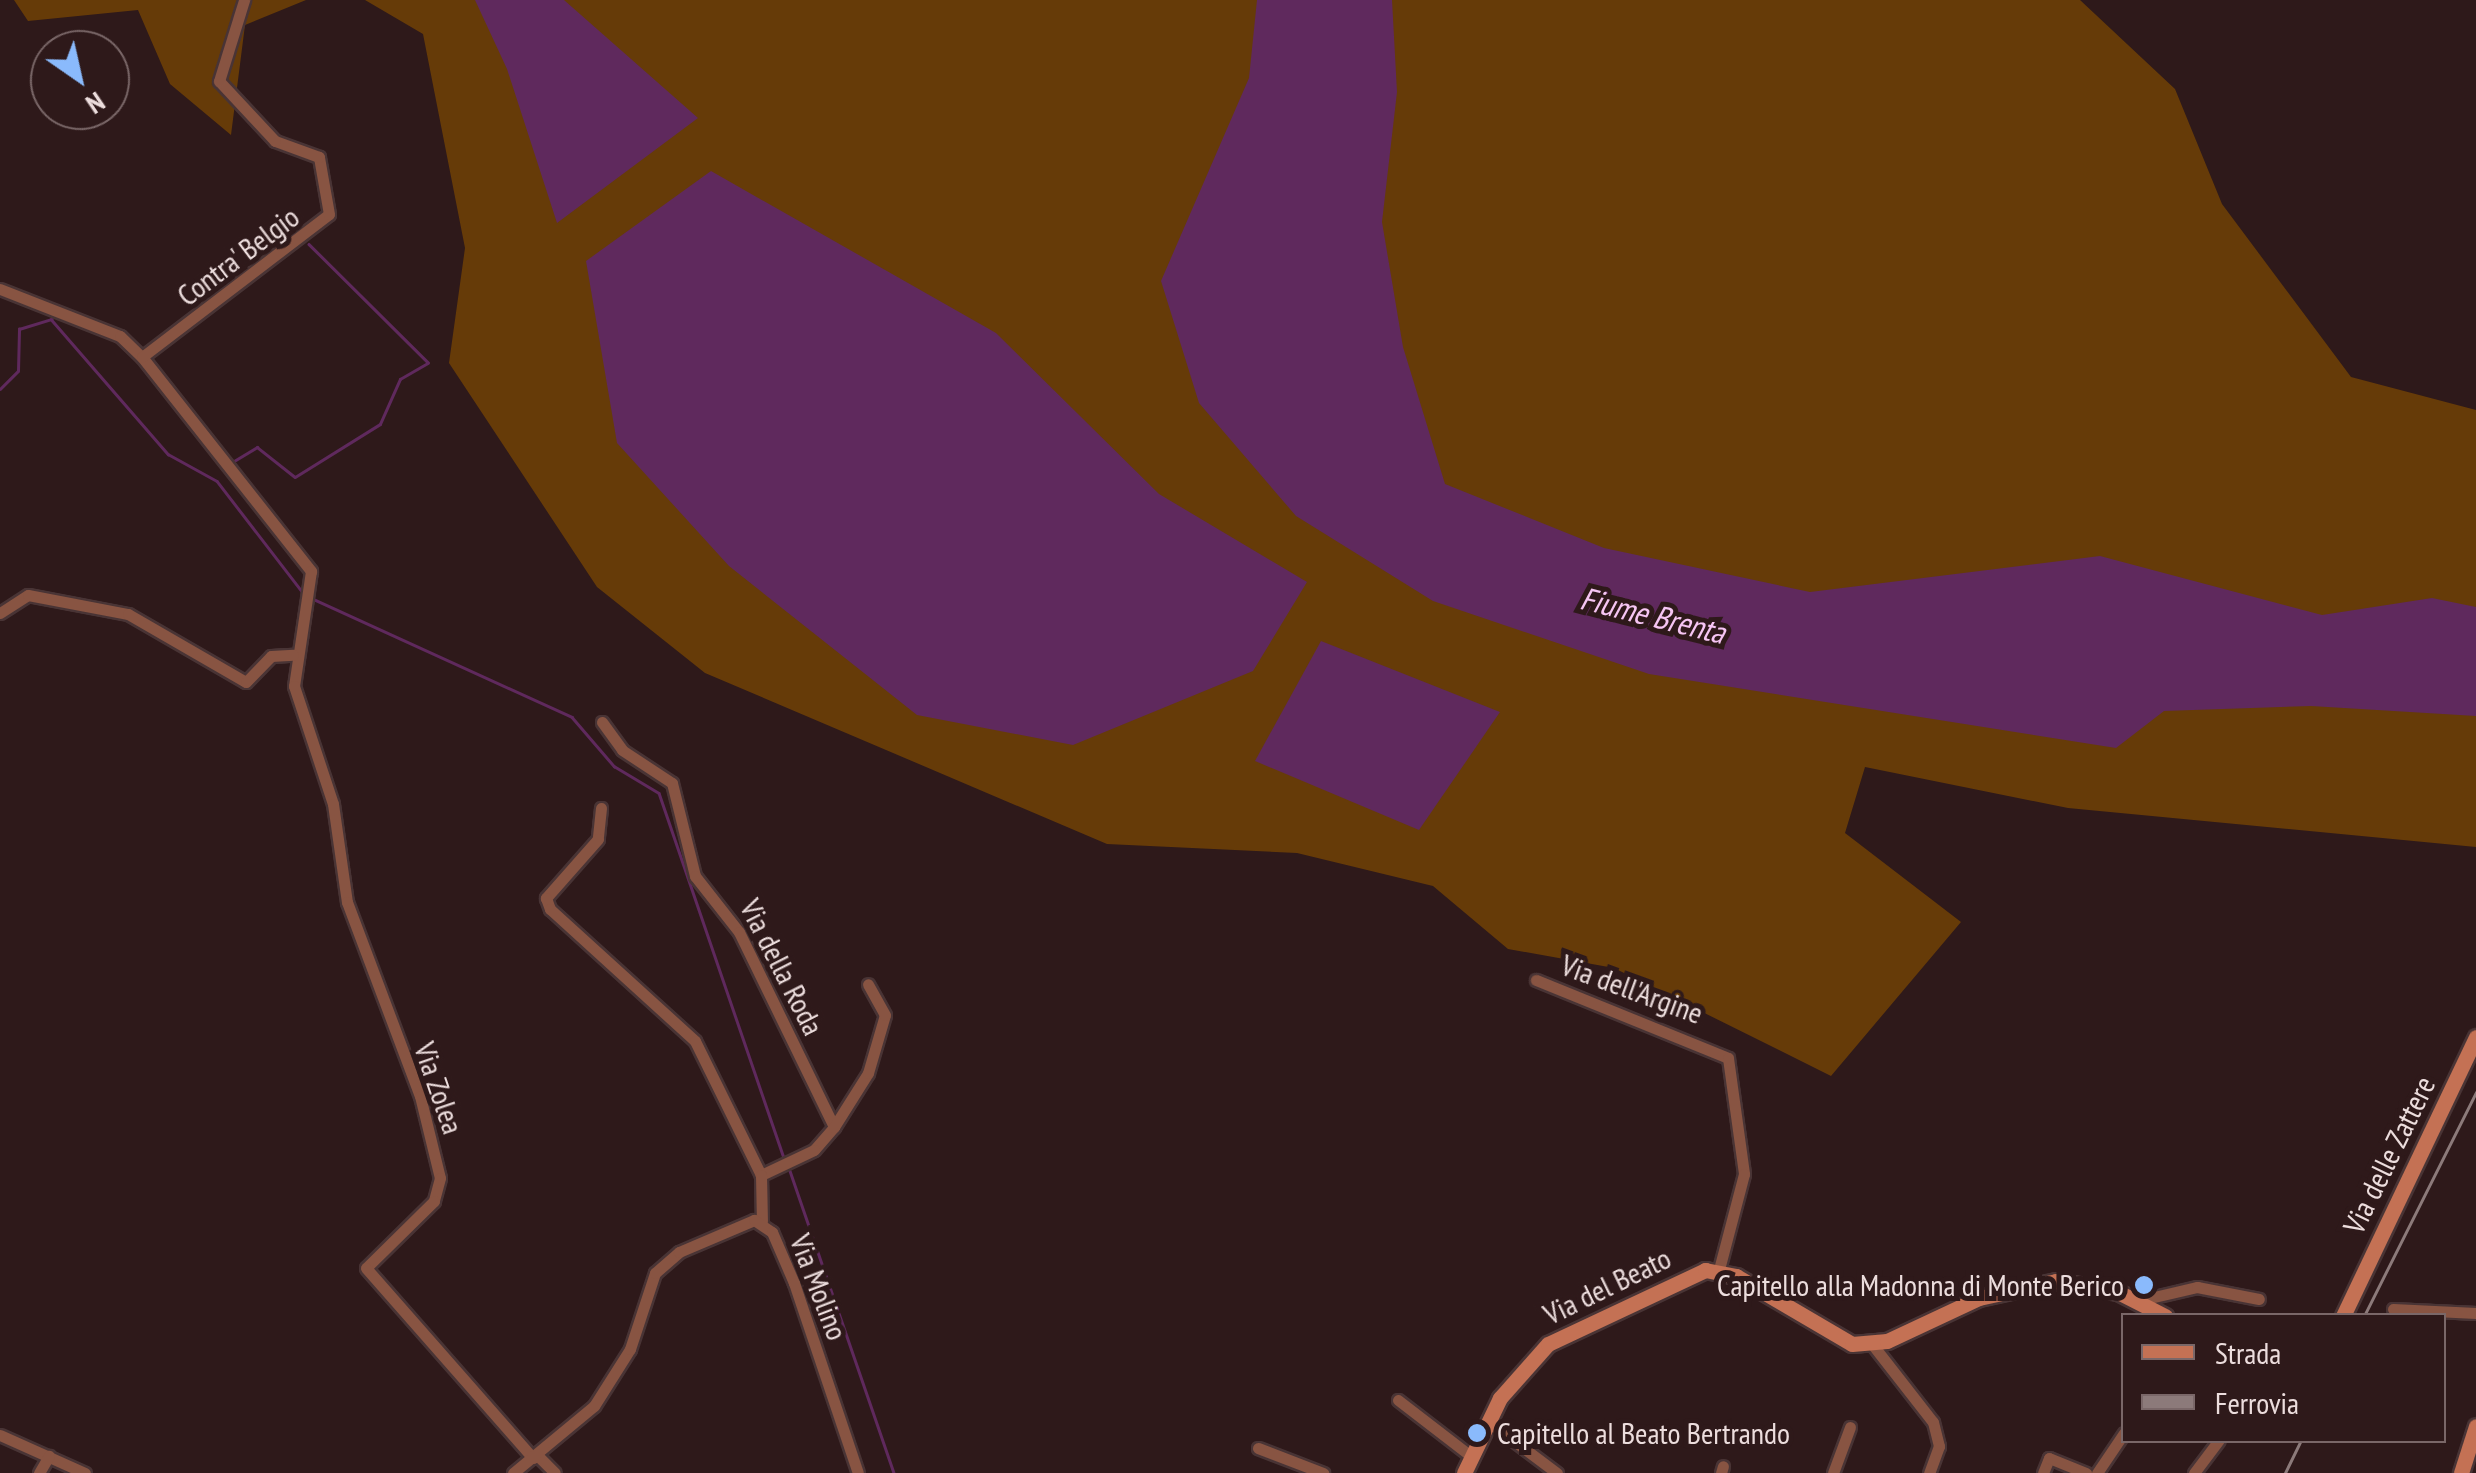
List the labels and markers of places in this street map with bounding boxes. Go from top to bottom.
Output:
place label: Capitello alla Madonna di Monte Berico [1717,1267,2124,1303]
marker: Capitello alla Madonna di Monte Berico [2133,1274,2155,1296]
place label: Capitello al Beato Bertrando [1497,1415,1790,1451]
marker: Capitello al Beato Bertrando [1466,1422,1488,1444]

